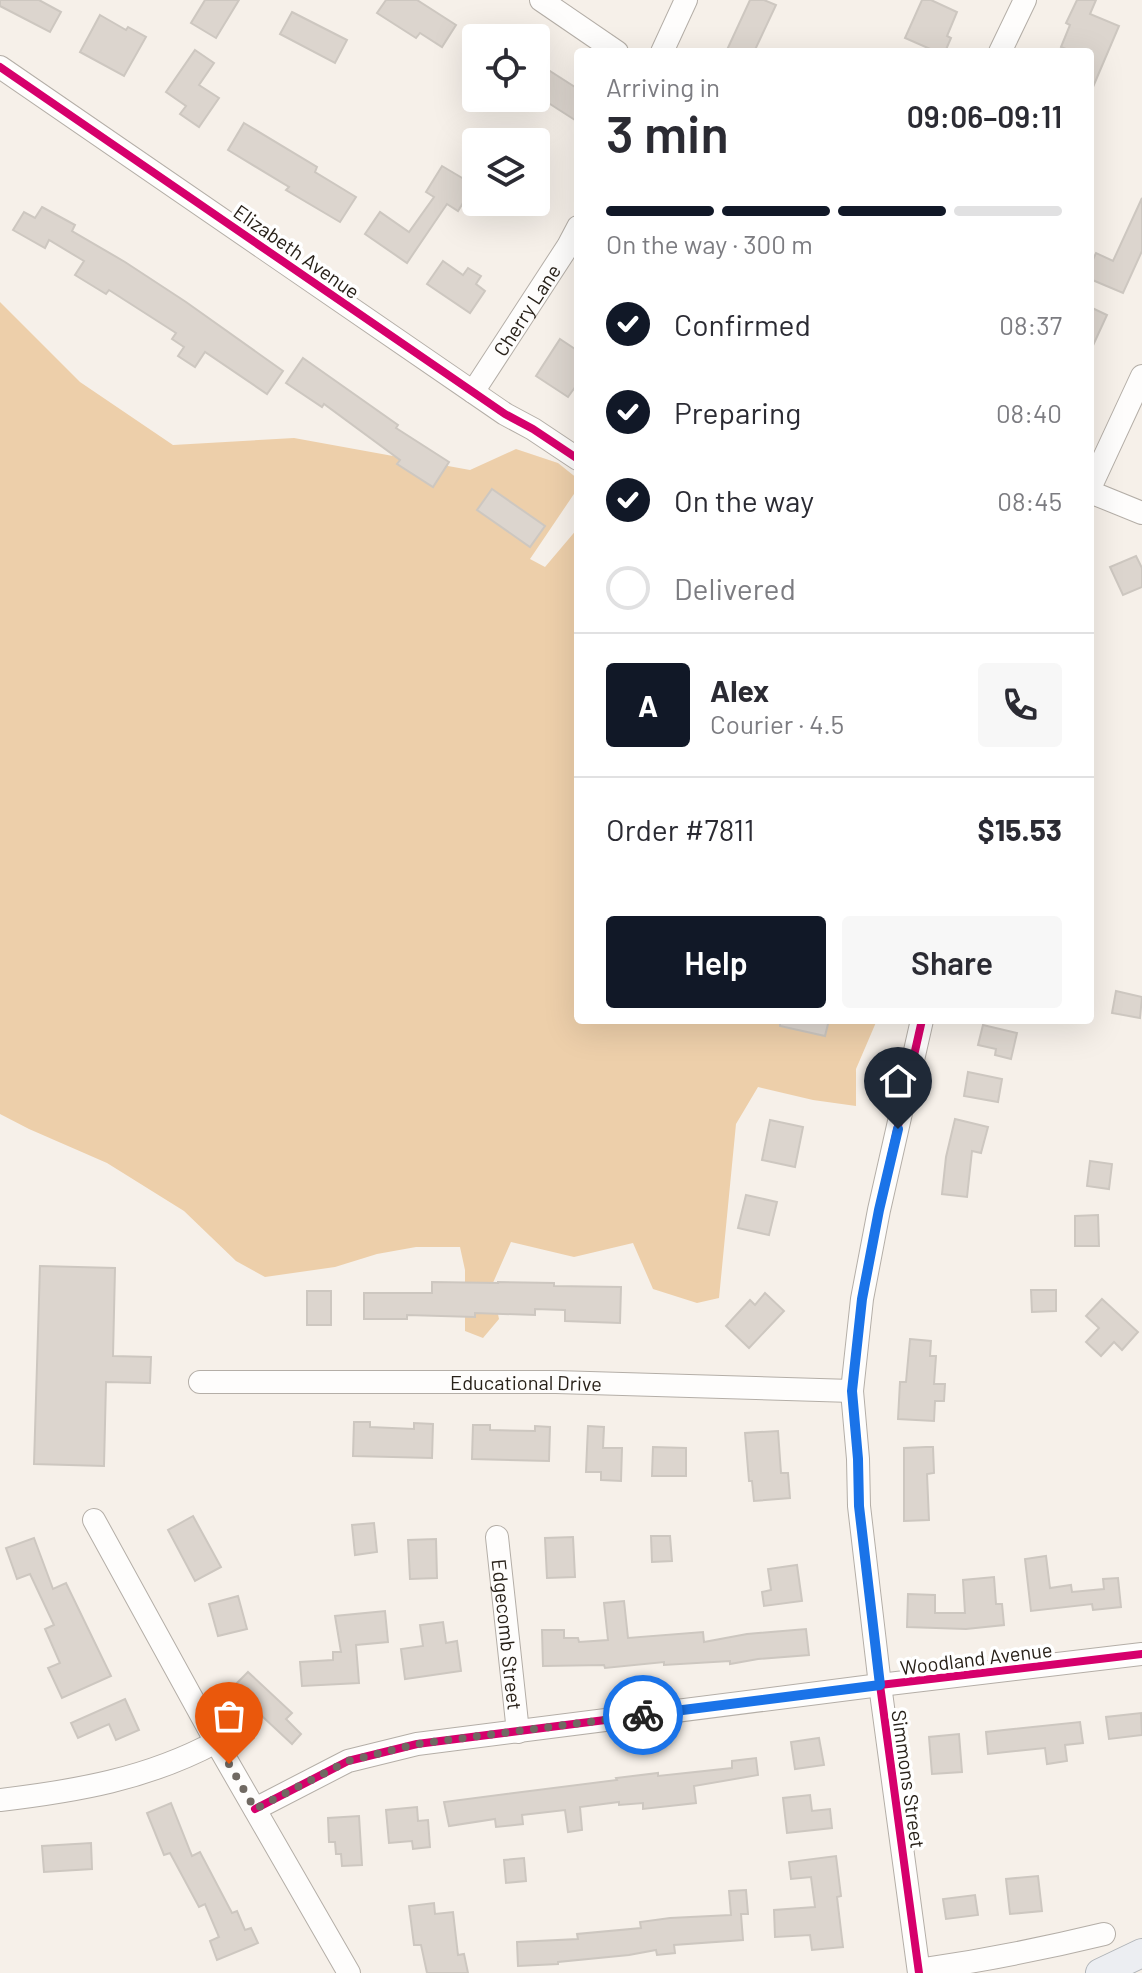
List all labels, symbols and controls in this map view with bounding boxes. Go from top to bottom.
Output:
map controls [462,24,550,216]
button: locate [462,24,550,112]
text: Arriving in [606,71,720,102]
text: 09:06–09:11 [907,98,1062,134]
text: 3 min [606,101,729,163]
button: layers [462,128,550,216]
street label: Elizabeth Avenue [230,199,364,303]
text: On the way · 300 m [606,228,813,259]
street label: Cherry Lane [488,259,565,360]
icon: check [606,302,650,346]
text: Confirmed [674,306,811,342]
text: 08:37 [999,309,1062,340]
icon: check [606,390,650,434]
text: Preparing [674,394,801,430]
text: 08:40 [996,397,1062,428]
icon: check [606,478,650,522]
text: On the way [674,482,814,518]
text: 08:45 [997,485,1062,516]
text: Delivered [674,570,796,606]
button: phone [978,663,1062,747]
text: Alex [710,672,769,708]
text: A [638,687,658,723]
text: Courier · 4.5 [710,708,844,739]
text: Order #7811 [606,811,755,847]
text: $15.53 [978,811,1062,847]
button: Help [606,916,826,1008]
button: Share [842,916,1062,1008]
pin [864,1047,932,1129]
icon: home [876,1059,920,1103]
street label: Educational Drive [450,1370,602,1395]
street label: Edgecomb Street [487,1558,528,1711]
street label: Woodland Avenue [898,1637,1054,1679]
courier [603,1675,683,1755]
pin [195,1682,263,1764]
icon: bike [621,1693,665,1737]
icon: bag [207,1694,251,1738]
street label: Simmons Street [887,1708,931,1850]

